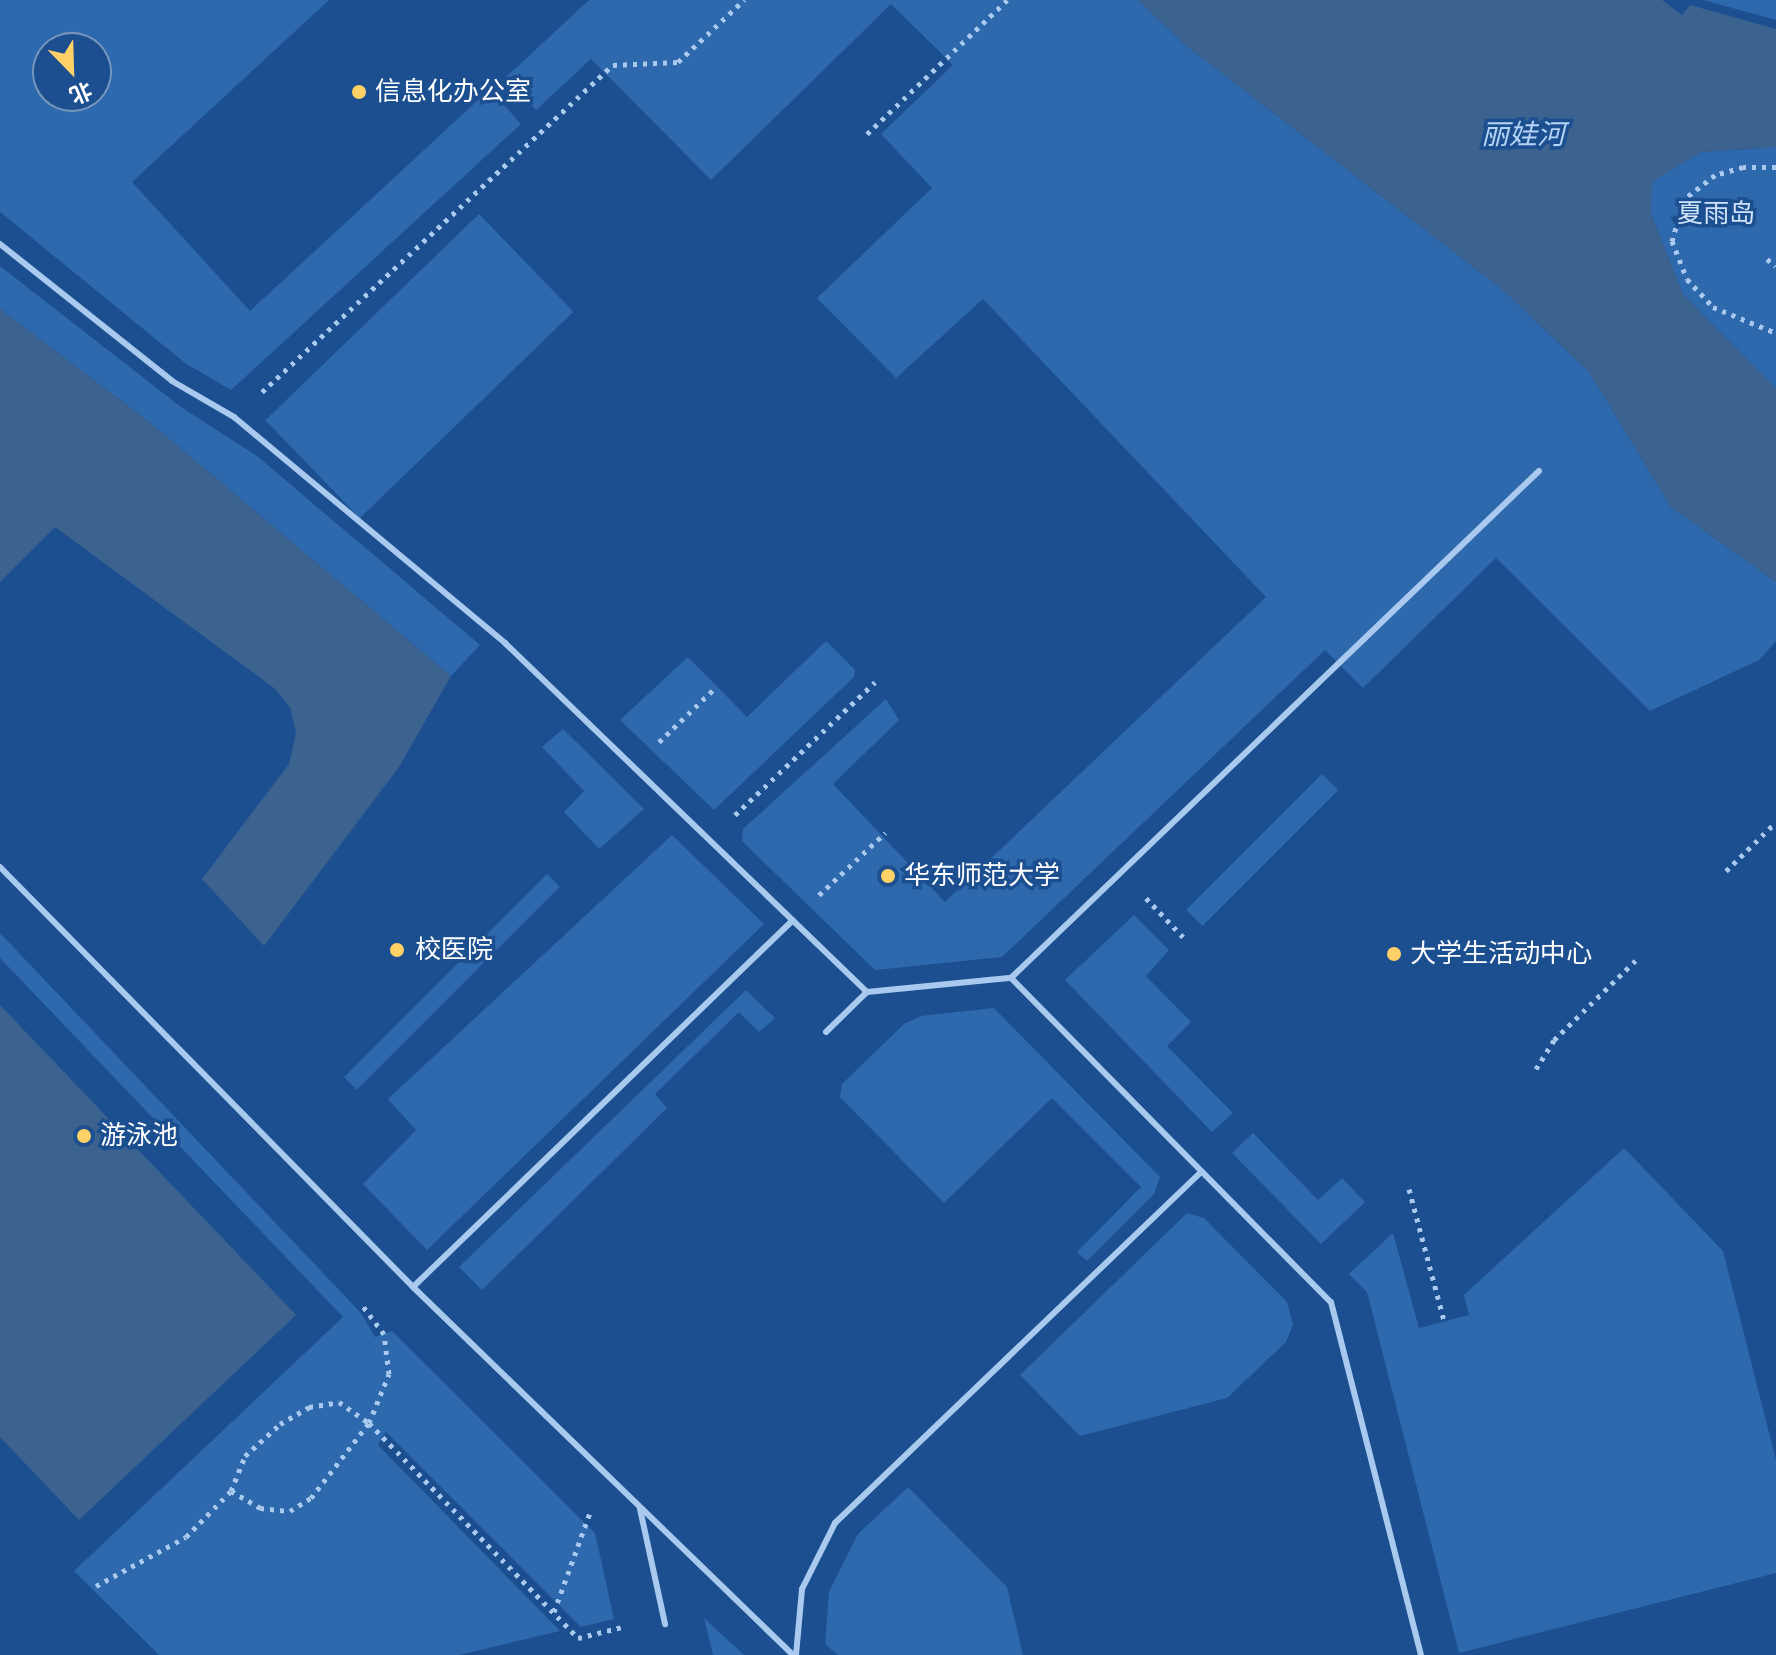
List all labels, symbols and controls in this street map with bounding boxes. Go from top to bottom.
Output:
north arrow [32,32,112,112]
place label: 信息化办公室 [375,76,531,108]
text: 北 [66,77,96,109]
marker: 信息化办公室 [350,83,368,101]
water label: 丽娃河 [1481,118,1565,152]
park label: 夏雨岛 [1677,198,1755,230]
place label: 华东师范大学 [904,860,1060,892]
marker: 华东师范大学 [879,867,897,885]
place label: 校医院 [415,934,493,966]
place label: 大学生活动中心 [1410,938,1592,970]
marker: 校医院 [386,939,408,961]
marker: 大学生活动中心 [1385,945,1403,963]
place label: 游泳池 [100,1120,178,1152]
marker: 游泳池 [75,1127,93,1145]

